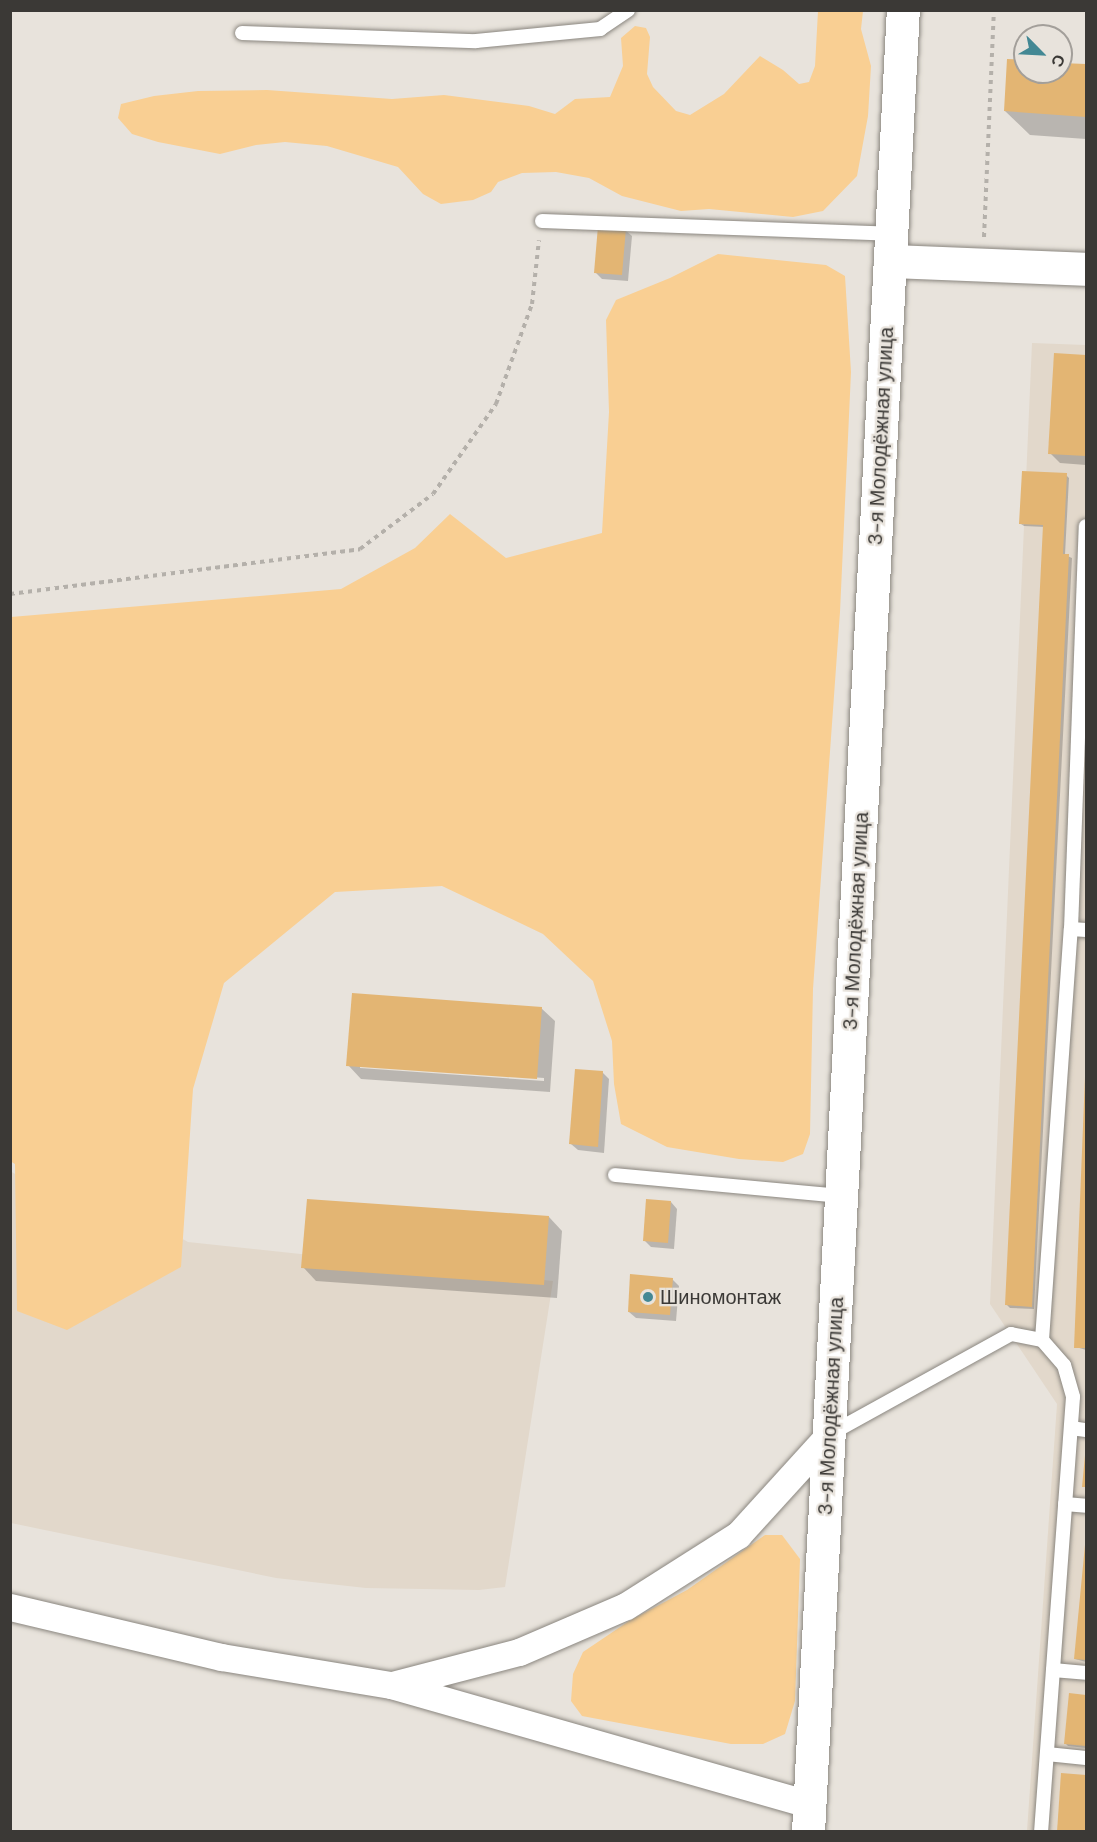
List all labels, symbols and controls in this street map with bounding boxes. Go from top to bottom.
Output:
north arrow [1013,24,1073,84]
text: С [1046,51,1070,70]
street label: 3-я Молодёжная улица [863,326,899,546]
street label: 3-я Молодёжная улица [838,811,874,1031]
place label: Шиномонтаж [660,1285,781,1309]
marker: Шиномонтаж [641,1290,655,1304]
street label: 3-я Молодёжная улица [813,1296,849,1516]

